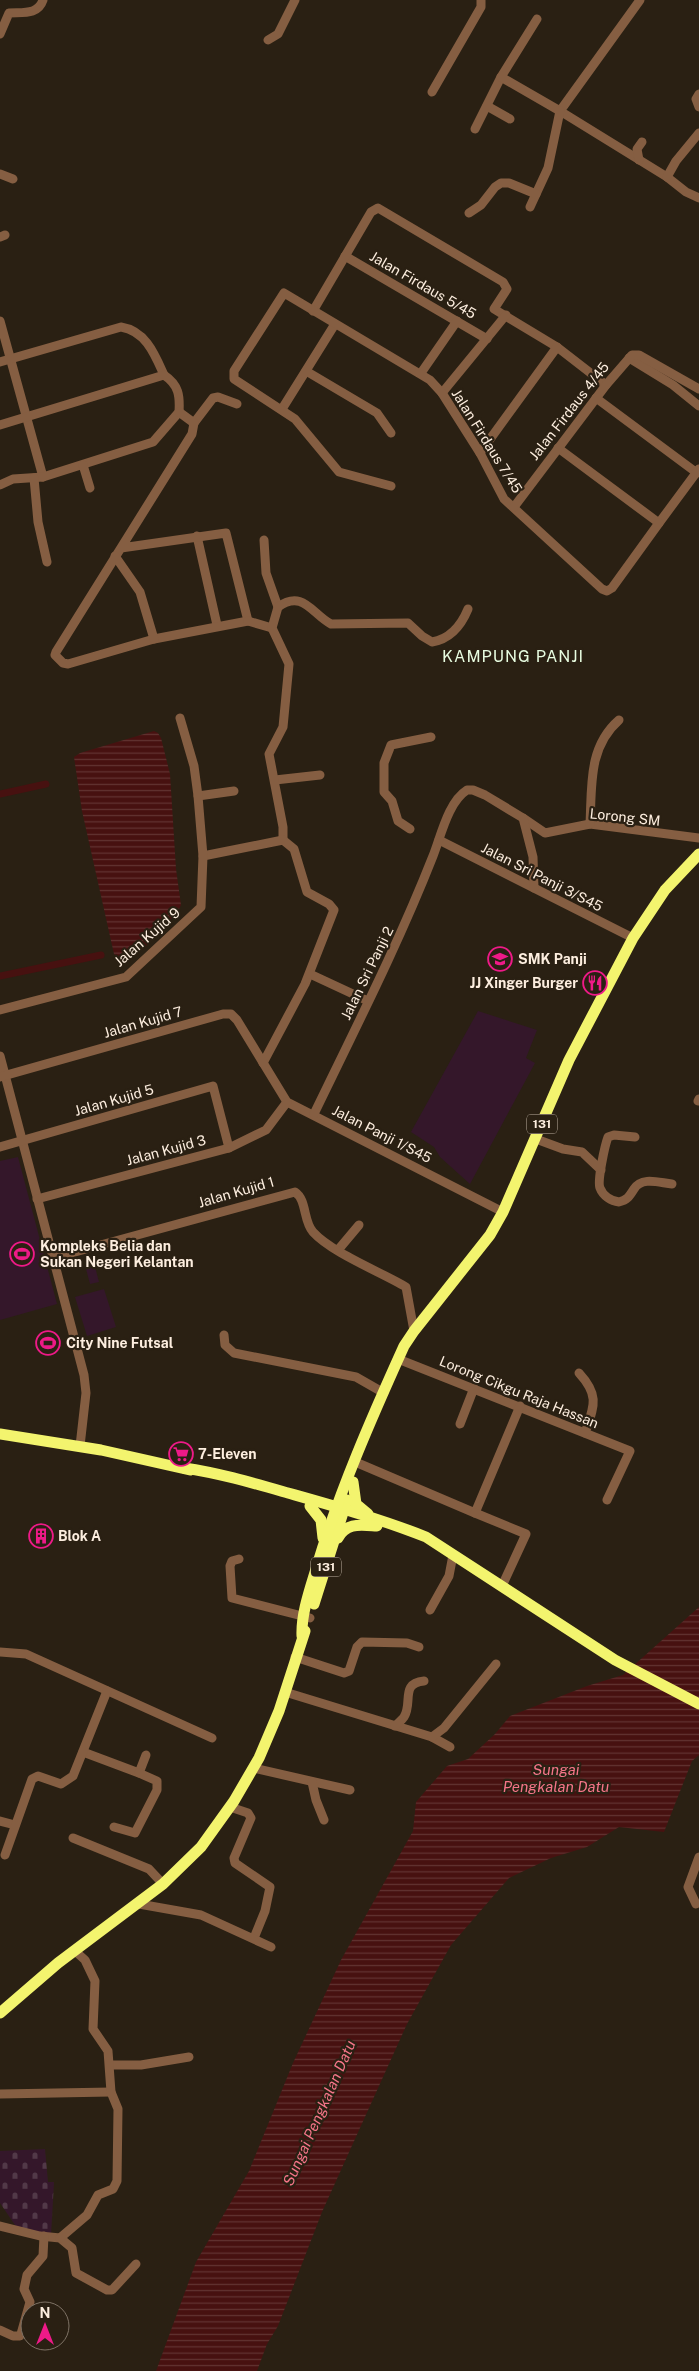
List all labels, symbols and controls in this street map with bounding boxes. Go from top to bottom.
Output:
street label: Jalan Firdaus 5/45 [367,248,479,322]
street label: Jalan Firdaus 4/45 [526,359,612,463]
street label: Jalan Firdaus 7/45 [449,386,525,496]
district label: KAMPUNG PANJI [442,647,584,666]
street label: Lorong SM [589,805,661,829]
street label: Jalan Sri Panji 3/S45 [479,839,605,915]
street label: Jalan Kujid 9 [111,904,183,970]
street label: Jalan Sri Panji 2 [337,924,397,1022]
school or university icon: SMK Panji [487,946,513,972]
place label: SMK Panji [518,951,587,967]
restaurant icon: JJ Xinger Burger [582,970,608,996]
place label: JJ Xinger Burger [470,975,578,991]
street label: Jalan Kujid 7 [102,1003,184,1041]
street label: Jalan Kujid 5 [72,1081,156,1119]
street label: Jalan Panji 1/S45 [330,1102,434,1166]
road number: 131 [527,1114,557,1134]
street label: Jalan Kujid 3 [125,1132,208,1168]
street label: Jalan Kujid 1 [196,1173,276,1211]
place label: Kompleks Belia dan Sukan Negeri Kelantan [40,1238,194,1270]
sports icon: Kompleks Belia dan Sukan Negeri Kelantan [9,1241,35,1267]
sports icon: City Nine Futsal [35,1330,61,1356]
place label: City Nine Futsal [66,1335,174,1351]
street label: Lorong Cikgu Raja Hassan [437,1353,601,1431]
supermarket icon: 7-Eleven [168,1441,194,1467]
place label: 7-Eleven [198,1446,257,1462]
building icon: Blok A [28,1523,54,1549]
place label: Blok A [58,1528,101,1544]
road number: 131 [311,1558,341,1576]
water label: Sungai Pengkalan Datu [503,1761,609,1795]
water label: Sungai Pengkalan Datu [279,2038,359,2188]
north arrow [20,2301,70,2351]
text: N [40,2305,50,2321]

